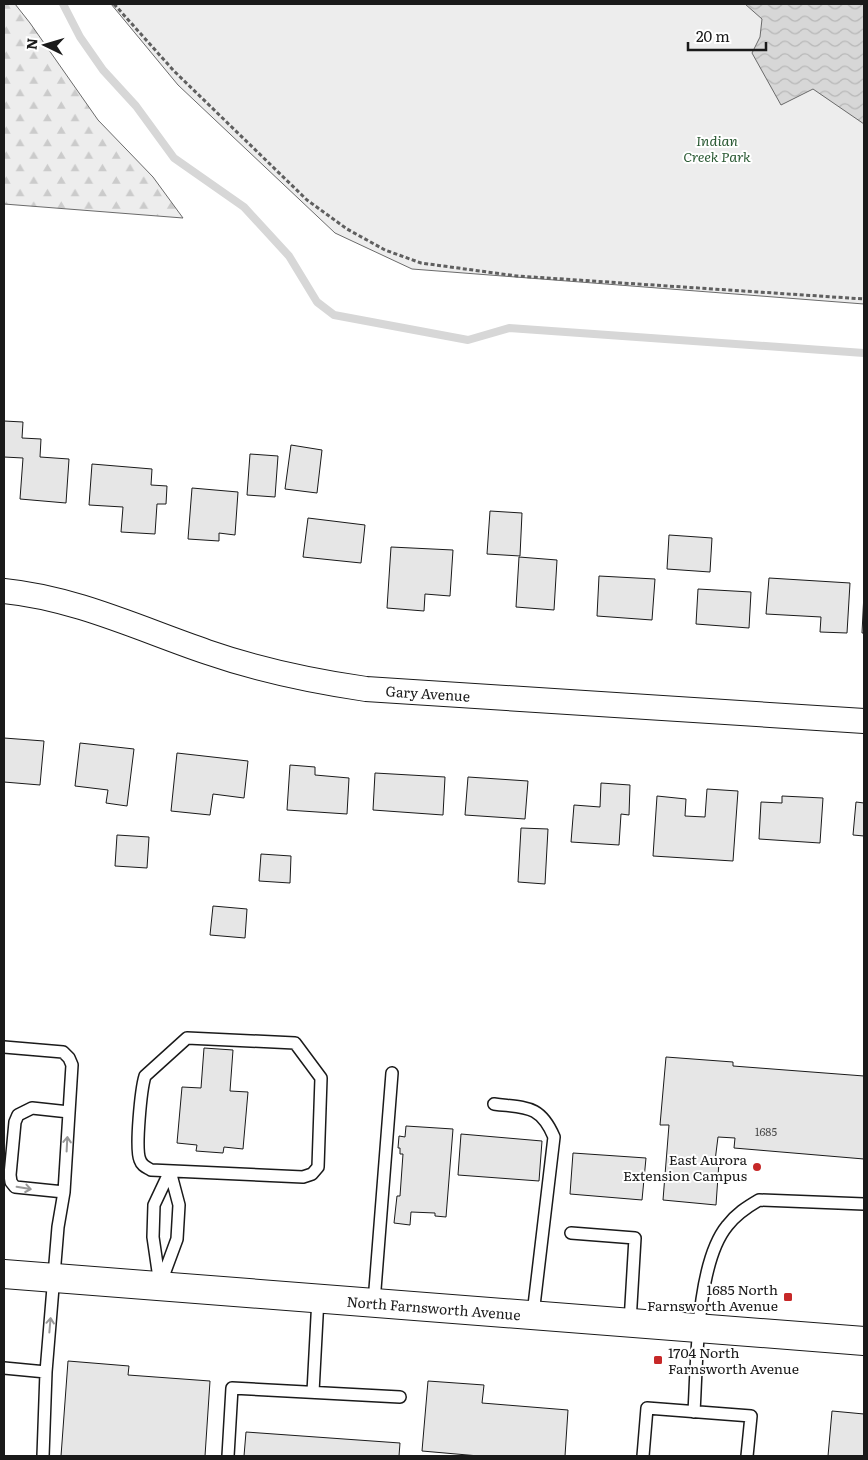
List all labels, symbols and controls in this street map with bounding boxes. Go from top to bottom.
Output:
north arrow [20,20,70,70]
scale bar [688,20,766,52]
text: 20 m [696,24,730,47]
text: N [21,37,42,51]
park label: Indian Creek Park [683,130,751,166]
street label: Gary Avenue [385,680,471,706]
house number: 1685 [755,1123,777,1139]
one-way arrow [63,1136,72,1152]
place label: East Aurora Extension Campus [623,1149,747,1185]
marker: East Aurora Extension Campus [751,1161,763,1173]
one-way arrow [15,1183,31,1193]
place label: 1685 North Farnsworth Avenue [647,1279,778,1315]
street label: North Farnsworth Avenue [346,1291,521,1324]
marker: 1685 North Farnsworth Avenue [782,1291,794,1303]
one-way arrow [45,1317,55,1333]
place label: 1704 North Farnsworth Avenue [668,1342,799,1378]
marker: 1704 North Farnsworth Avenue [652,1354,664,1366]

